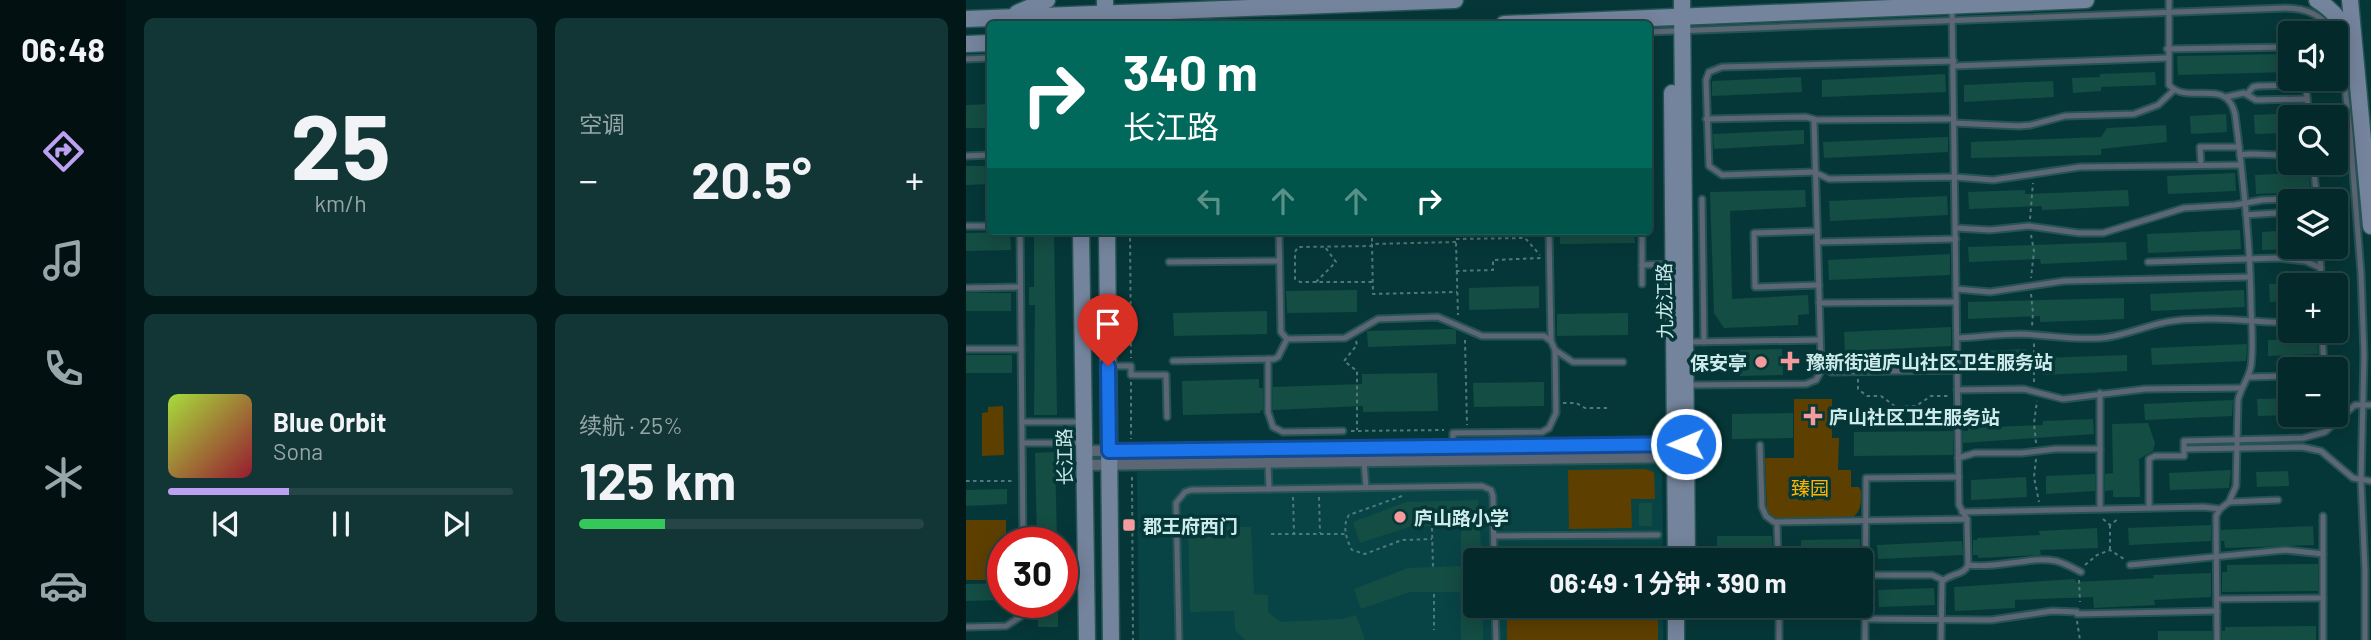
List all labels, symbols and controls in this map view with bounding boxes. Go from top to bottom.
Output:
map controls [2278,21,2348,427]
button: sound [2278,21,2348,91]
text: 06:48 [21,30,105,68]
text: 340 m [1123,42,1258,101]
icon: right [1008,49,1099,140]
text: 25 [290,89,391,198]
button: search [2278,105,2348,175]
text: 长江路 [1123,107,1219,145]
text: 空调 [579,110,625,138]
icon: directions [39,127,88,176]
text: 20.5° [691,147,812,209]
text: − [579,156,598,202]
text: + [905,156,924,202]
icon: left [1191,182,1229,220]
icon: ahead [1264,182,1302,220]
icon: ahead [1337,182,1375,220]
icon: right [1410,182,1448,220]
text: km/h [314,189,367,217]
button: layers [2278,189,2348,259]
icon: music [39,236,88,285]
street label: 九龙江路 [1652,263,1676,339]
button: + [2278,273,2348,343]
pin [1078,294,1138,366]
icon: arrive [1089,305,1127,343]
icon: phone [39,344,88,393]
place label: 豫新街道庐山社区卫生服务站 [1806,350,2053,373]
place label: 保安亭 [1690,351,1747,374]
marker: 豫新街道庐山社区卫生服务站 [1780,351,1800,371]
marker: 保安亭 [1753,354,1769,370]
button: − [2278,357,2348,427]
place label: 庐山社区卫生服务站 [1829,405,2000,428]
text: Blue Orbit [273,406,386,437]
marker: 庐山社区卫生服务站 [1803,406,1823,426]
position arrow [1649,407,1723,481]
text: 续航 · 25% [579,411,683,439]
street label: 长江路 [1052,428,1076,486]
text: Sona [273,437,323,465]
text: 125 km [579,448,736,510]
icon: climate [39,453,88,502]
park label: 臻园 [1791,476,1829,499]
icon: previous [207,505,245,543]
icon: pause [322,505,360,543]
icon: next [437,505,475,543]
place label: 庐山路小学 [1414,506,1509,529]
marker: 庐山路小学 [1392,509,1408,525]
place label: 郡王府西门 [1143,514,1238,537]
marker: 郡王府西门 [1121,517,1137,533]
speed limit sign: 30 [987,527,1078,618]
icon: car [39,561,88,610]
text: 06:49 · 1 分钟 · 390 m [1550,567,1786,598]

